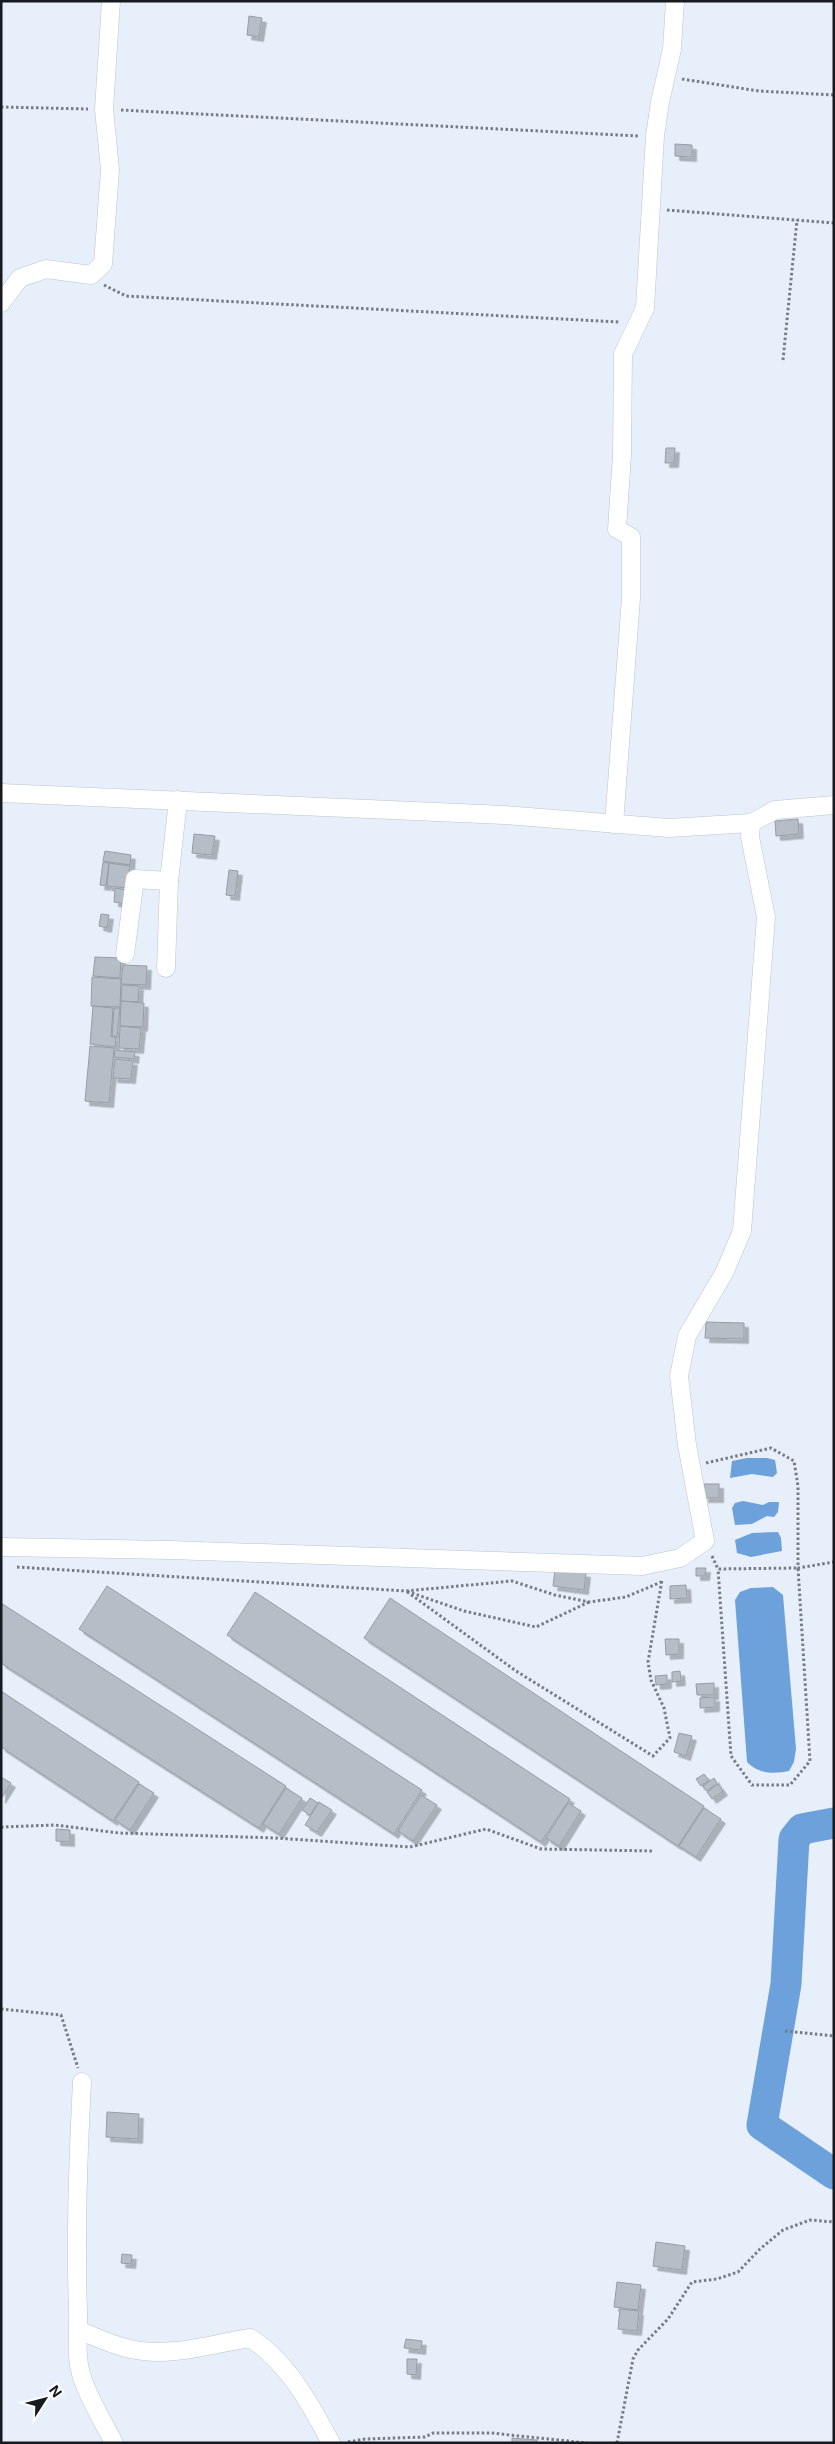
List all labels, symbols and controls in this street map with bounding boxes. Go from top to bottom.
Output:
north arrow [20,2374,70,2424]
text: N [46,2382,66,2400]

